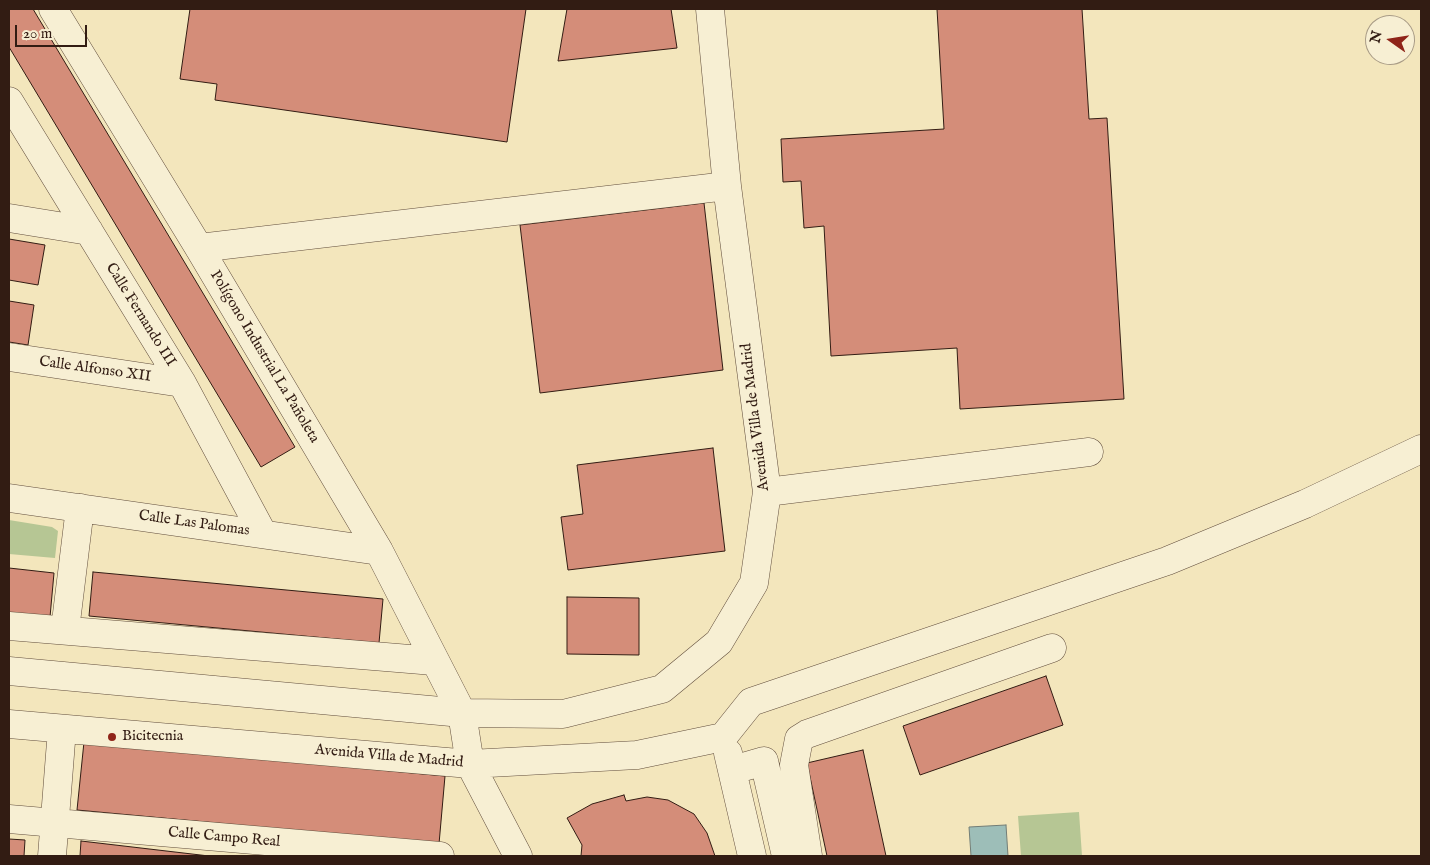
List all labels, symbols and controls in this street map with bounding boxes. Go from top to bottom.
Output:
scale bar [18,15,90,47]
north arrow [1365,15,1415,65]
text: 20 m [23,24,52,43]
text: N [1366,29,1386,45]
street label: Calle Fernando III [101,260,179,370]
street label: Polígono Industrial La Pañoleta [205,267,323,447]
street label: Avenida Villa de Madrid [738,342,774,492]
street label: Calle Alfonso XII [38,353,152,387]
street label: Calle Las Palomas [137,507,251,541]
place label: Bicitecnia [122,728,183,746]
marker: Bicitecnia [106,731,118,743]
street label: Avenida Villa de Madrid [314,742,464,772]
street label: Calle Campo Real [167,824,281,852]

